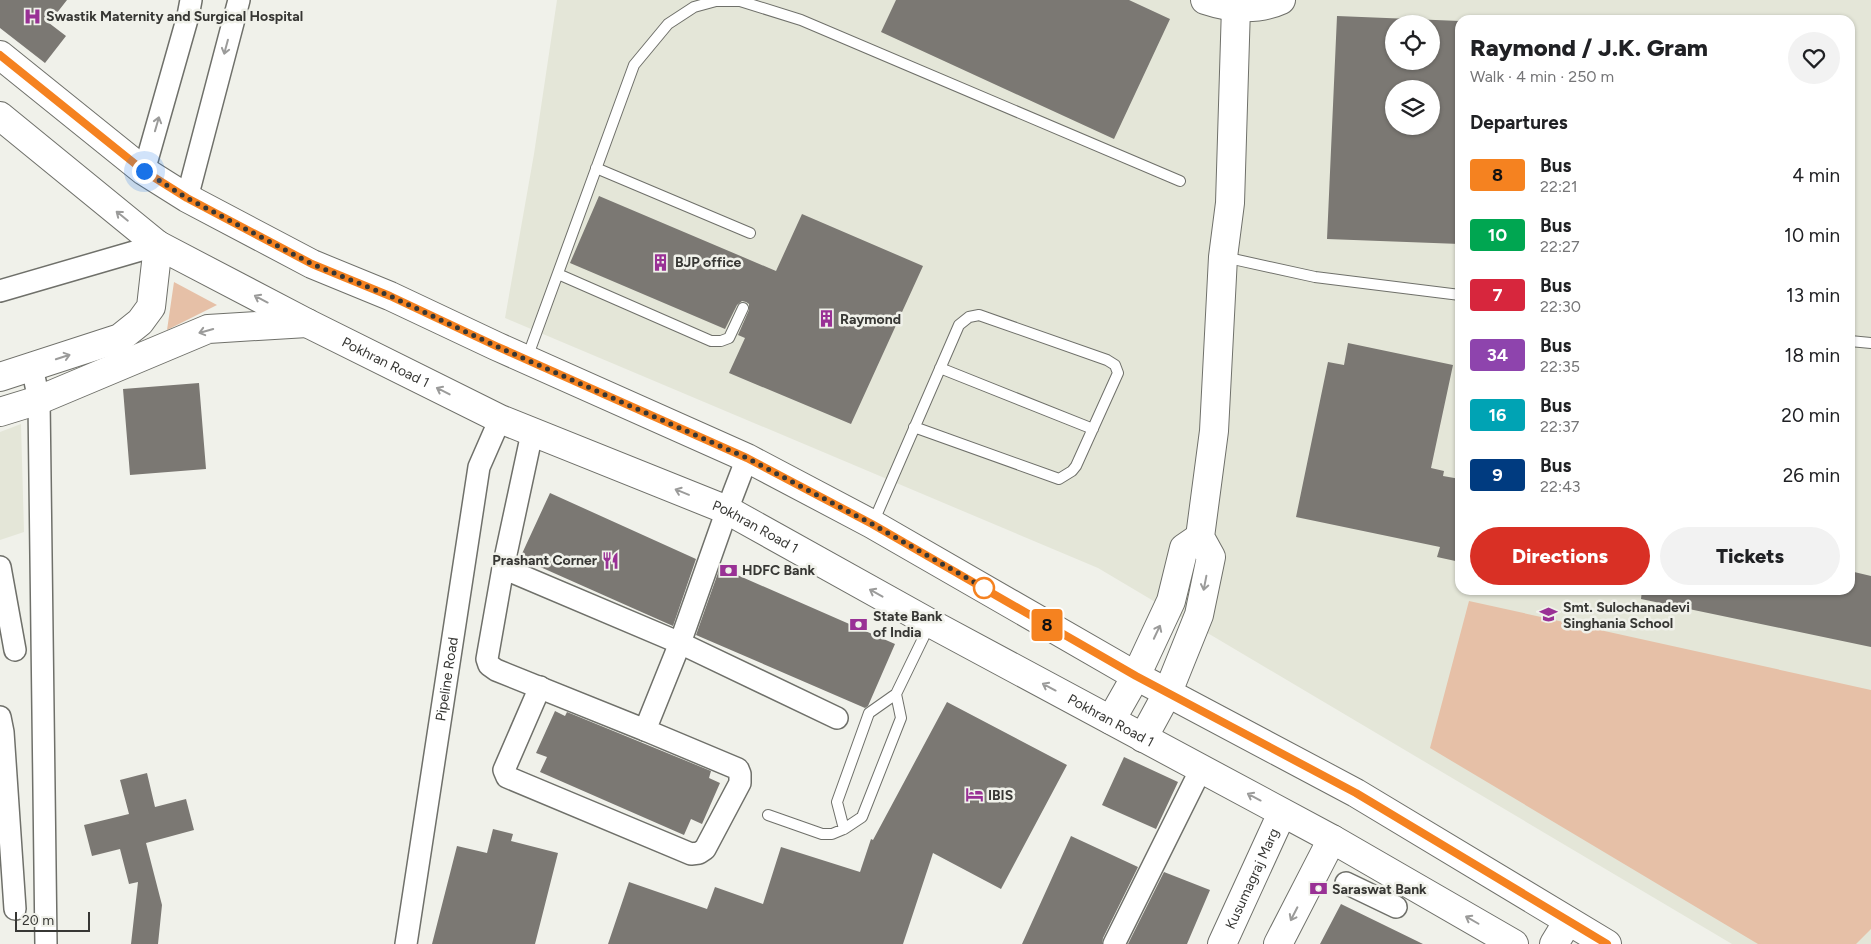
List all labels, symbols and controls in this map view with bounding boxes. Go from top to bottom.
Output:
hospital icon: Swastik Maternity and Surgical Hospital [22,6,42,26]
place label: Swastik Maternity and Surgical Hospital [46,8,303,25]
map controls [1385,15,1440,135]
button: locate [1385,15,1440,70]
button: heart [1788,32,1840,84]
text: Raymond / J.K. Gram [1470,33,1708,62]
one-way arrow [221,39,230,55]
text: Walk · 4 min · 250 m [1470,67,1614,86]
button: layers [1385,80,1440,135]
text: Departures [1470,111,1568,134]
one-way arrow [153,117,163,133]
text: Bus [1540,154,1571,177]
your location [132,159,157,184]
text: 8 [1492,164,1503,186]
text: 4 min [1792,164,1840,187]
text: 22:21 [1540,177,1578,196]
one-way arrow [116,210,129,221]
text: Bus [1540,214,1571,237]
text: 10 [1488,224,1507,246]
text: 10 min [1784,224,1840,247]
text: 22:27 [1540,237,1579,256]
building icon: BJP office [651,252,671,272]
place label: BJP office [675,254,742,271]
text: Bus [1540,274,1571,297]
text: 7 [1492,284,1503,306]
text: 13 min [1786,284,1840,307]
one-way arrow [254,294,269,303]
text: 22:30 [1540,297,1581,316]
building icon: Raymond [816,309,836,329]
place label: Raymond [840,311,901,328]
one-way arrow [198,327,214,336]
street label: Pokhran Road 1 [339,333,432,391]
text: Bus [1540,334,1571,357]
text: 34 [1487,344,1508,366]
text: 18 min [1785,344,1840,367]
one-way arrow [55,351,71,361]
text: 22:35 [1540,357,1580,376]
one-way arrow [436,386,451,396]
text: Bus [1540,394,1571,417]
text: 16 [1488,404,1507,426]
text: 20 min [1781,404,1840,427]
text: 22:37 [1540,417,1579,436]
text: Bus [1540,454,1571,477]
text: 9 [1492,464,1503,486]
text: 26 min [1783,464,1840,487]
text: 22:43 [1540,477,1581,496]
one-way arrow [675,487,690,496]
street label: Pokhran Road 1 [710,497,801,557]
button: Directions [1470,527,1650,585]
button: Tickets [1660,527,1840,585]
restaurant icon: Prashant Corner [601,550,621,570]
place label: Prashant Corner [492,552,598,569]
bank icon: HDFC Bank [718,560,738,580]
place label: HDFC Bank [742,562,816,579]
one-way arrow [1200,574,1210,590]
unlabelled marker [973,577,995,599]
one-way arrow [868,588,883,598]
place label: Smt. Sulochanadevi Singhania School [1563,599,1690,632]
school or university icon: Smt. Sulochanadevi Singhania School [1539,605,1559,625]
place label: State Bank of India [873,608,943,641]
line badge: 8 [1031,609,1063,641]
bank icon: State Bank of India [849,614,869,634]
text: 8 [1041,614,1053,636]
one-way arrow [1153,625,1162,640]
street label: Pipeline Road [432,636,461,722]
one-way arrow [1042,682,1057,691]
street label: Pokhran Road 1 [1065,690,1157,750]
hotel icon: IBIS [964,785,984,805]
place label: IBIS [988,787,1013,804]
one-way arrow [1247,792,1262,801]
street label: Kusumagraj Marg [1222,825,1282,932]
bank icon: Saraswat Bank [1308,879,1328,899]
place label: Saraswat Bank [1332,881,1427,898]
one-way arrow [1289,906,1298,921]
scale bar [15,909,90,932]
text: 20 m [22,912,54,929]
one-way arrow [1465,914,1479,924]

